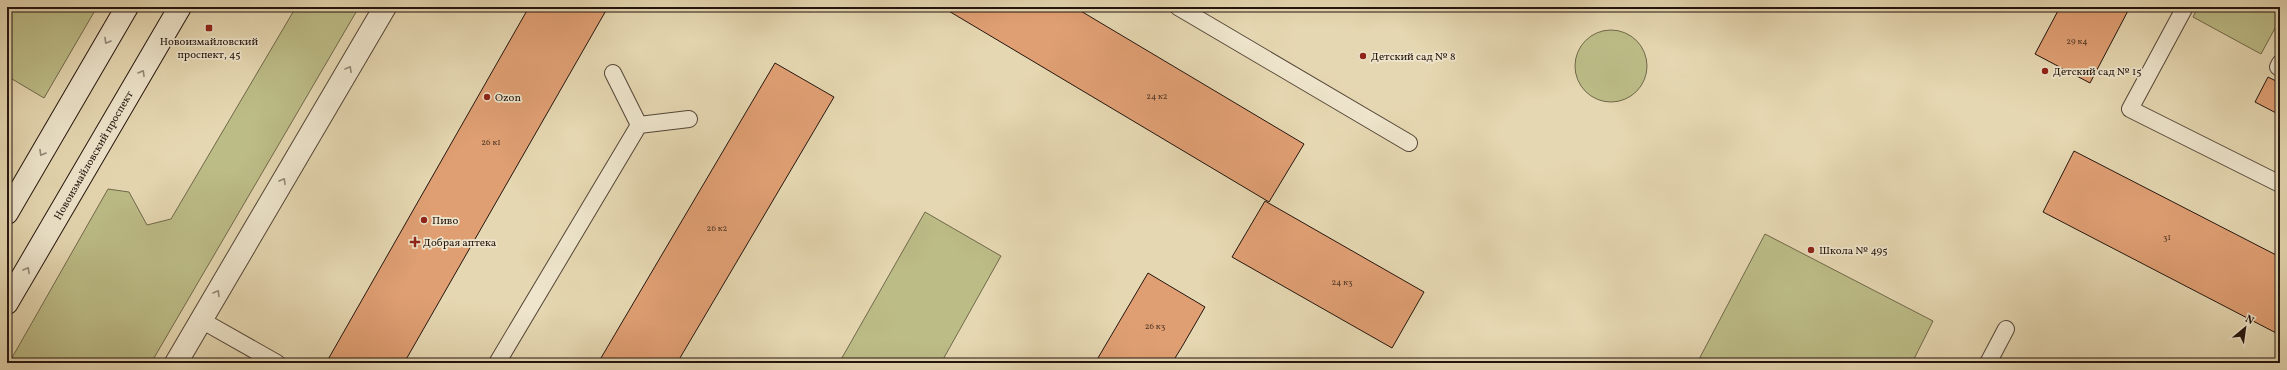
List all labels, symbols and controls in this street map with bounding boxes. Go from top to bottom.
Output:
marker: Новоизмайловский проспект, 45 [204,23,214,33]
place label: Новоизмайловский проспект, 45 [160,35,258,63]
house number: 29 к4 [2066,35,2088,48]
one-way arrow [105,37,112,44]
place label: Детский сад № 8 [1371,50,1456,65]
marker: Детский сад № 8 [1358,51,1368,61]
place label: Детский сад № 15 [2053,65,2141,80]
one-way arrow [344,66,351,73]
marker: Детский сад № 15 [2040,66,2050,76]
one-way arrow [137,70,144,77]
street label: Новоизмайловский проспект [51,88,138,223]
house number: 24 к2 [1146,90,1168,103]
place label: Ozon [495,91,521,106]
marker: Ozon [482,92,492,102]
house number: 26 к1 [481,136,501,149]
one-way arrow [39,149,46,156]
one-way arrow [279,178,286,185]
place label: Пиво [432,214,458,229]
marker: Пиво [419,215,429,225]
house number: 26 к2 [707,222,728,235]
house number: 31 [2163,231,2171,244]
place label: Добрая аптека [423,236,497,251]
marker: Добрая аптека [410,237,420,247]
place label: Школа № 495 [1819,244,1888,259]
marker: Школа № 495 [1806,245,1816,255]
one-way arrow [22,267,29,274]
house number: 24 к3 [1331,276,1353,289]
one-way arrow [213,290,220,297]
north arrow [2225,308,2265,348]
text: N [2242,312,2256,329]
house number: 26 к3 [1145,320,1166,333]

